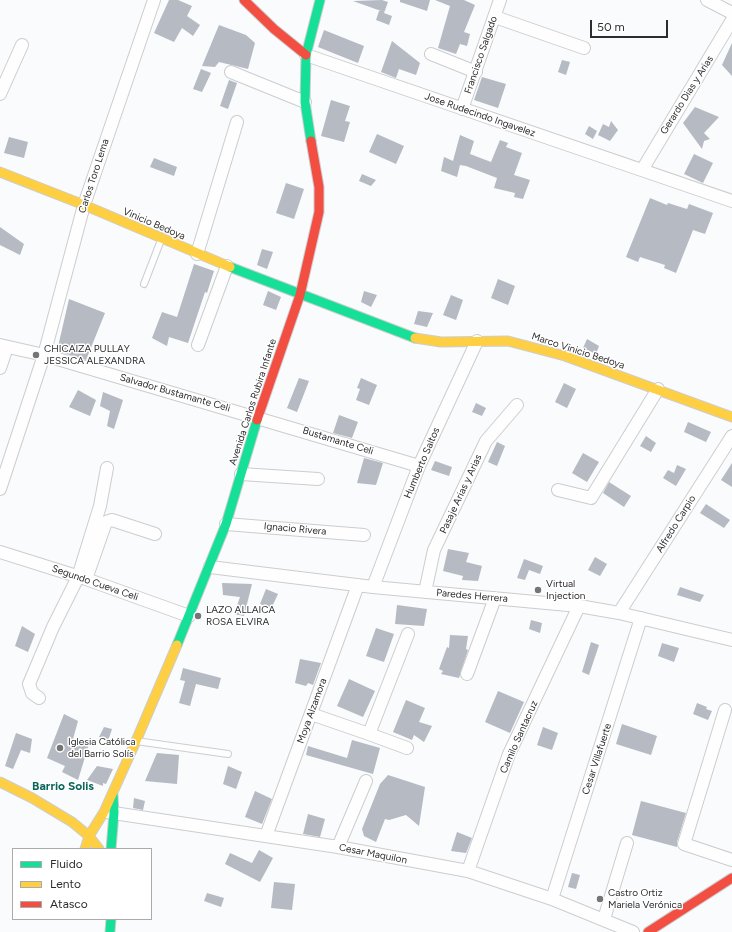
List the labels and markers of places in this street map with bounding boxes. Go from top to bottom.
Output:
place label: CHICAIZA PULLAY JESSICA ALEXANDRA [44,343,145,366]
marker: CHICAIZA PULLAY JESSICA ALEXANDRA [31,350,41,360]
place label: Virtual Injection [546,578,585,602]
marker: Virtual Injection [533,585,543,595]
place label: LAZO ALLAICA ROSA ELVIRA [206,604,275,628]
marker: LAZO ALLAICA ROSA ELVIRA [193,611,203,621]
place label: Iglesia Católica del Barrio Solís [68,736,136,760]
marker: Iglesia Católica del Barrio Solís [55,743,65,753]
place label: Castro Ortiz Mariela Verónica [608,887,682,910]
marker: Castro Ortiz Mariela Verónica [595,894,605,904]

